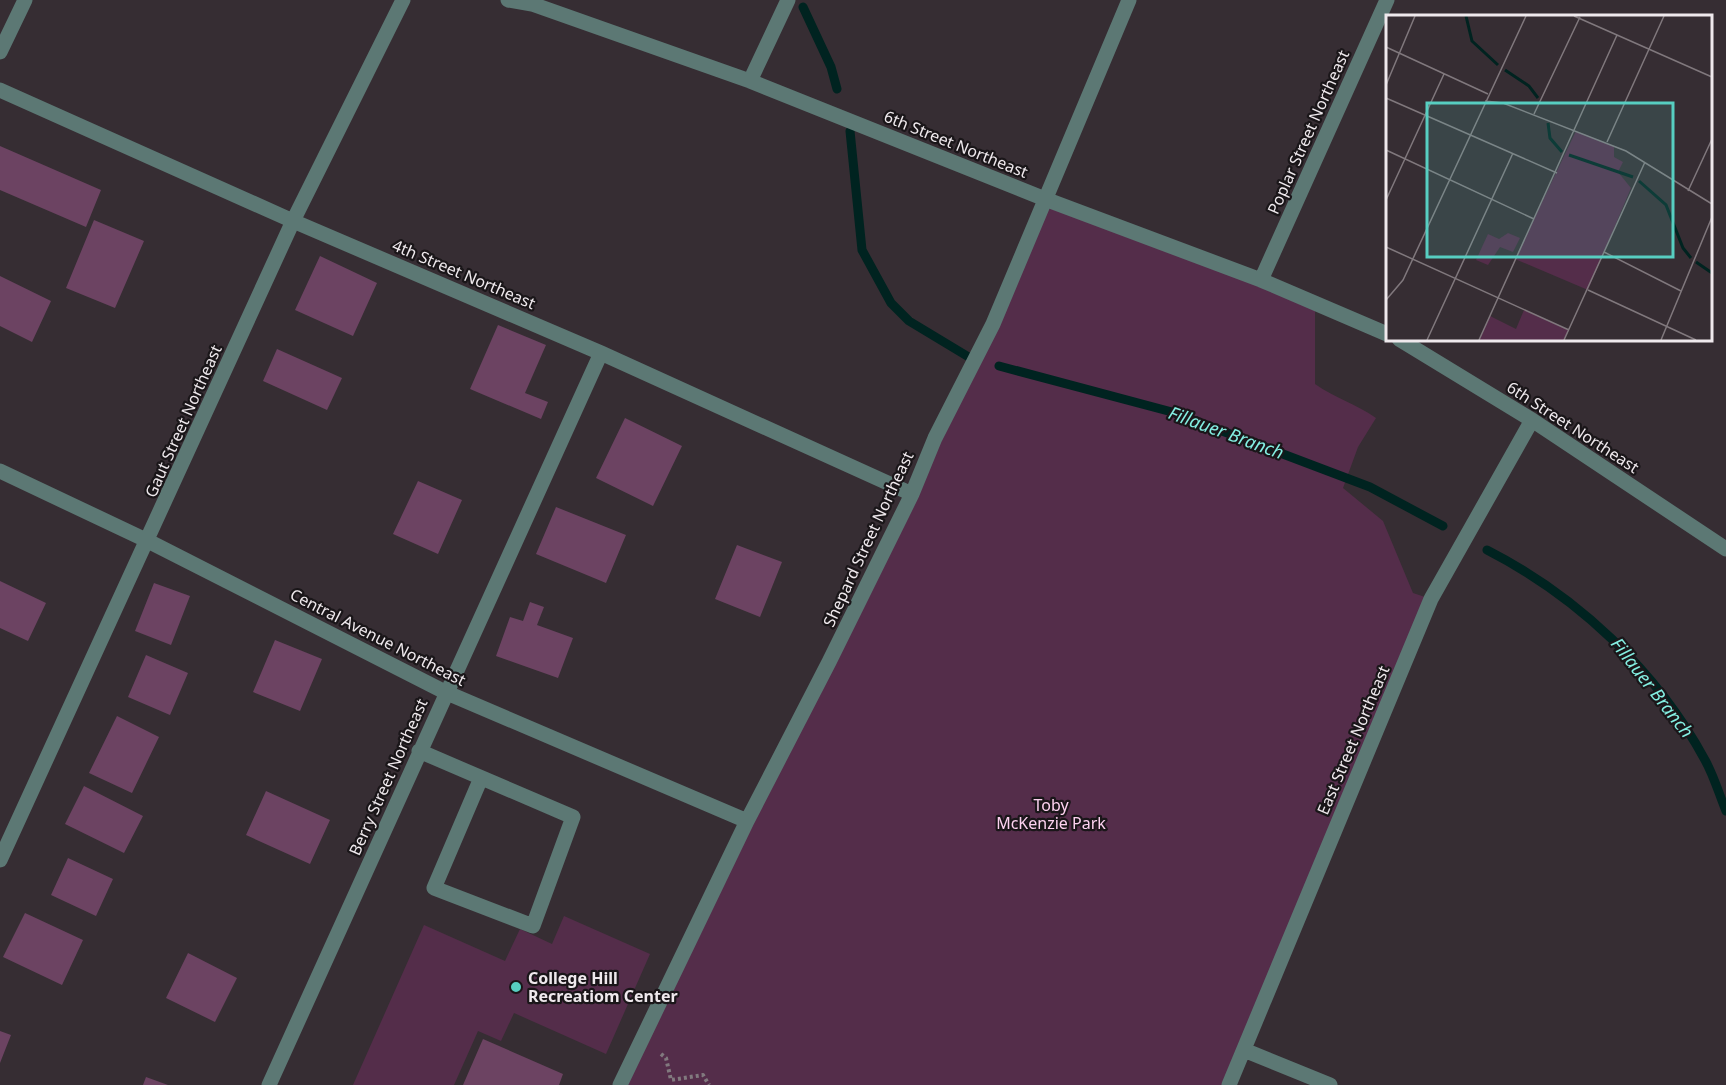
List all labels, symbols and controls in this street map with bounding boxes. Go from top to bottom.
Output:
inset map [1386,15,1711,340]
street label: Poplar Street Northeast [1262,46,1354,218]
street label: 6th Street Northeast [881,105,1031,183]
street label: 4th Street Northeast [389,234,539,314]
street label: Gaut Street Northeast [139,341,227,501]
street label: 6th Street Northeast [1503,376,1643,478]
water label: Fillauer Branch [1165,400,1287,464]
street label: Shepard Street Northeast [818,448,918,630]
street label: Central Avenue Northeast [286,583,470,691]
water label: Fillauer Branch [1606,632,1699,742]
street label: East Street Northeast [1312,662,1394,818]
street label: Berry Street Northeast [344,695,433,859]
park label: Toby McKenzie Park [996,794,1106,834]
place label: College Hill Recreatiom Center [528,967,678,1007]
marker: College Hill Recreatiom Center [509,980,523,994]

